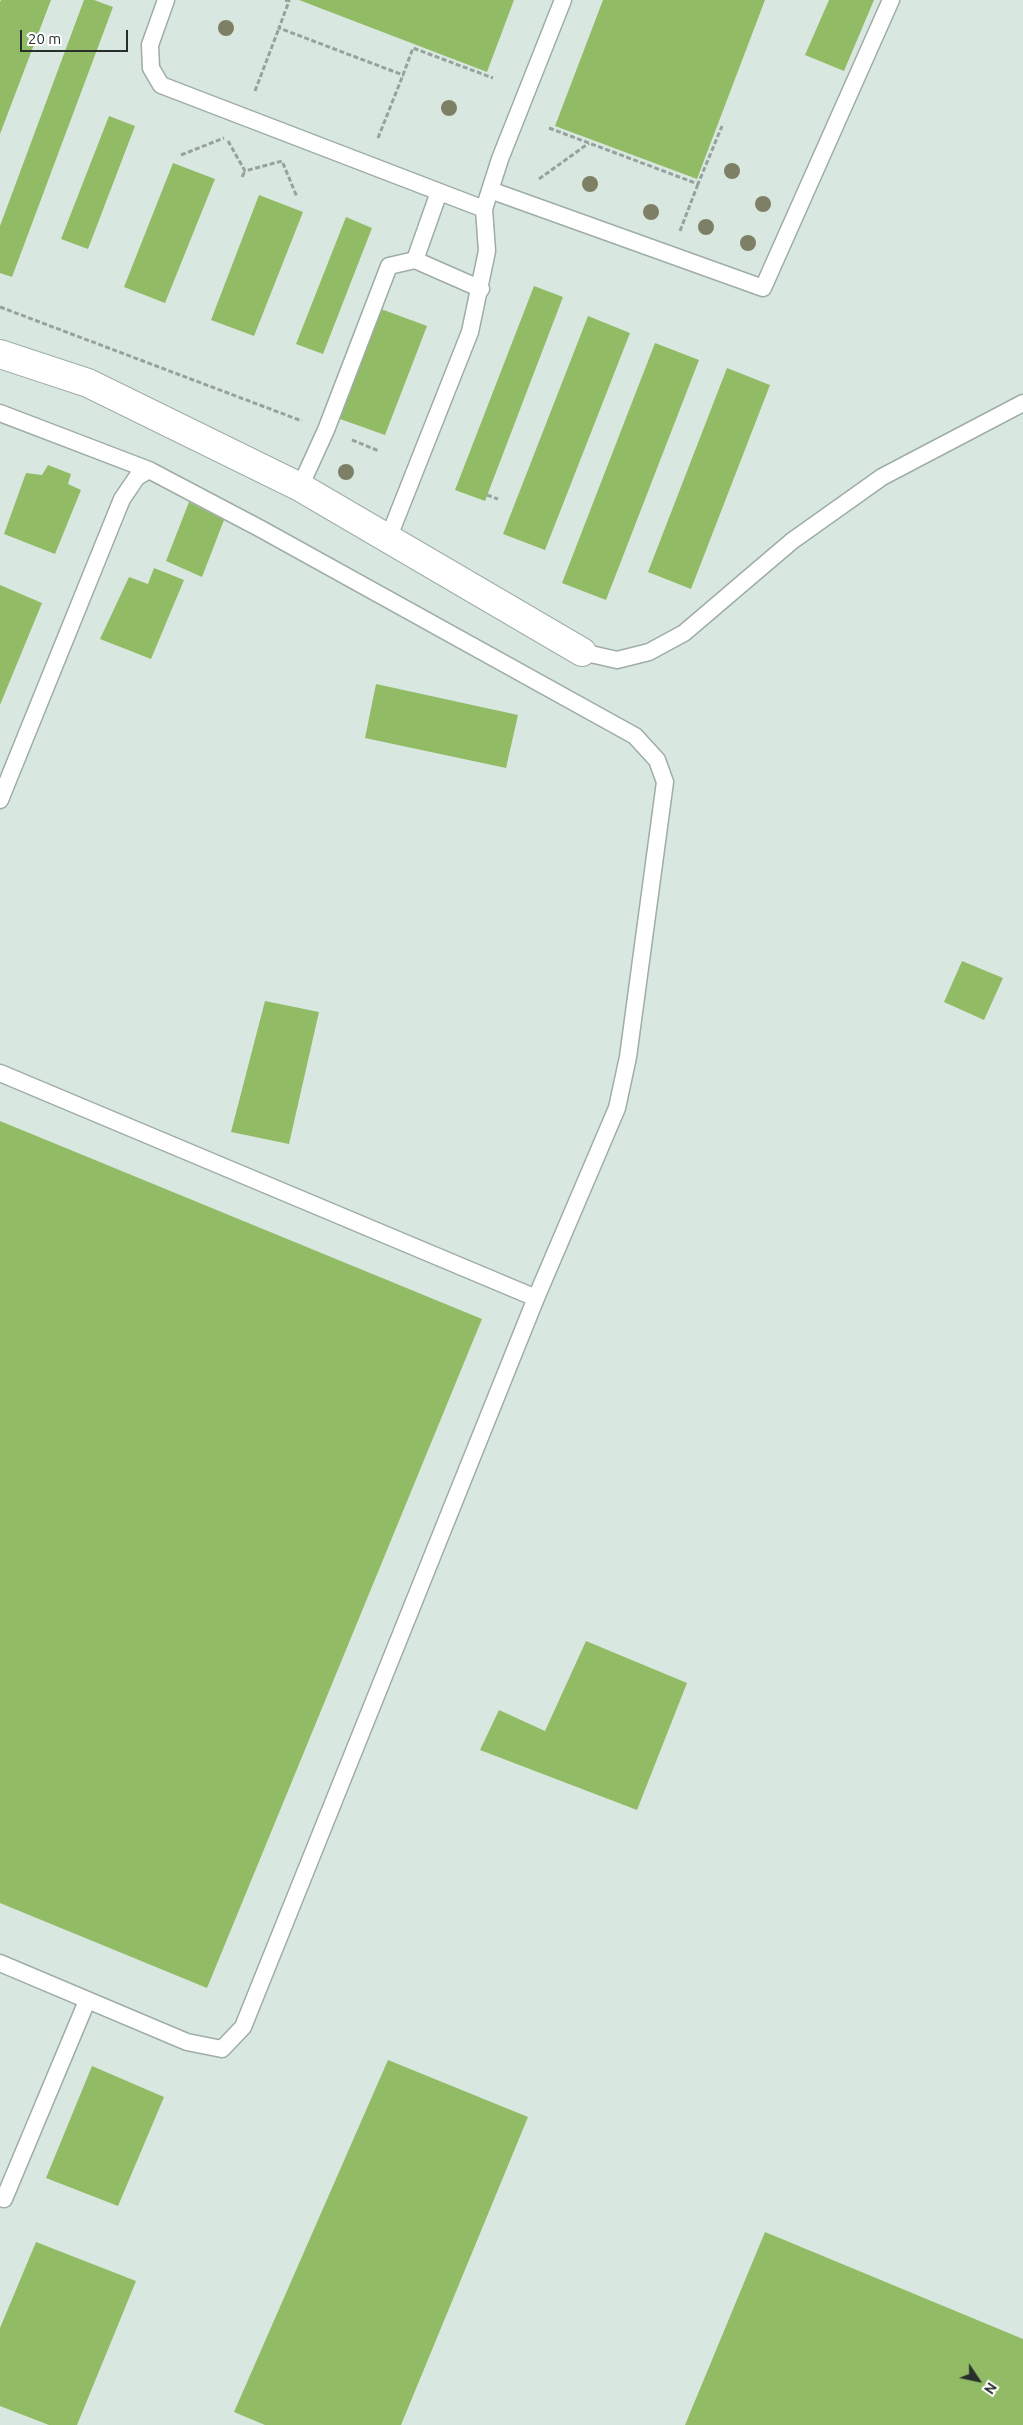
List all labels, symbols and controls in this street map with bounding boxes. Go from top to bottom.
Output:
scale bar [22,20,130,52]
text: 20 m [28,30,61,47]
north arrow [953,2355,1003,2405]
text: N [981,2380,1000,2397]

